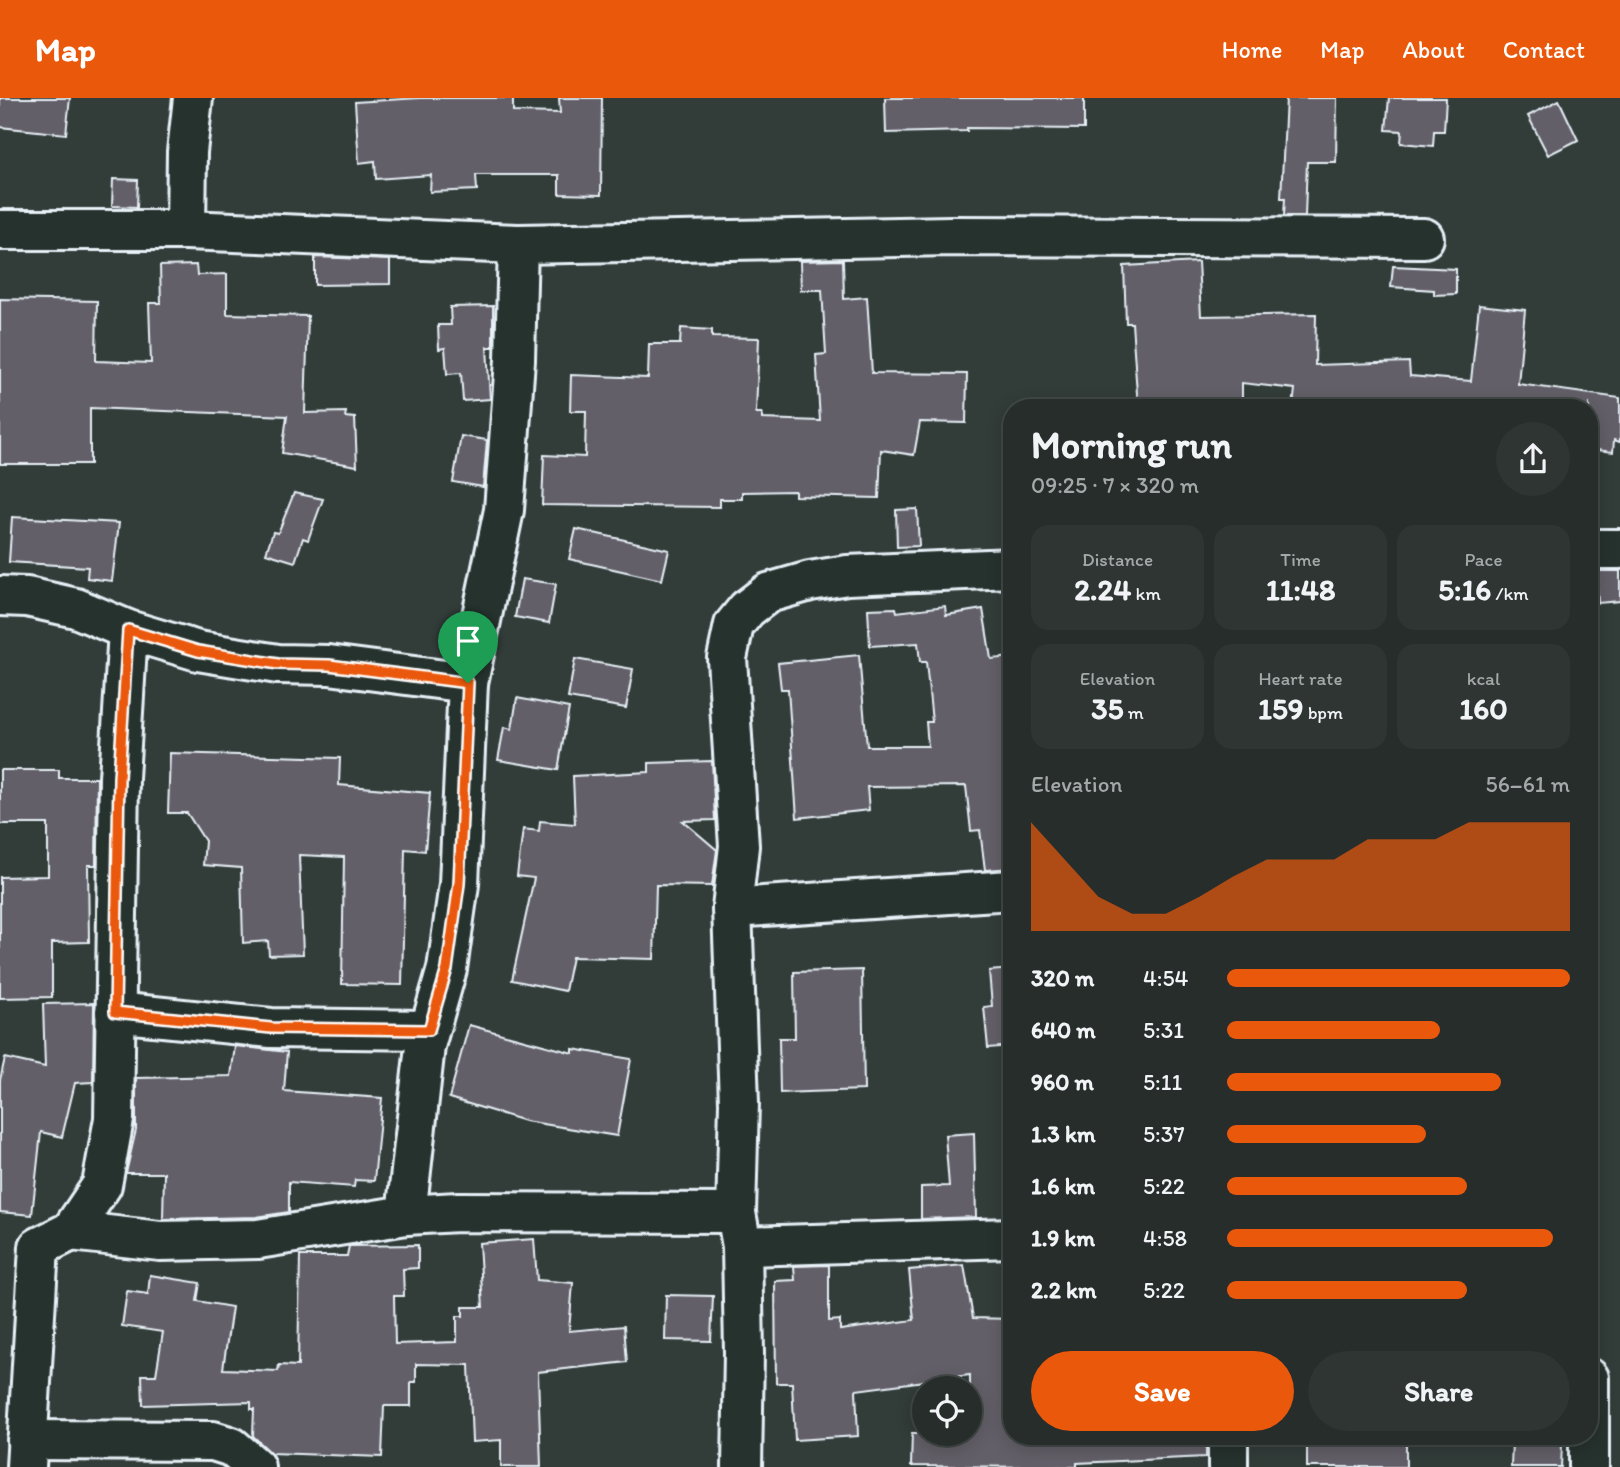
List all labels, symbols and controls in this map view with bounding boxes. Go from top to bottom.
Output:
text: Map [35,30,96,69]
text: Home [1222,35,1282,64]
text: Map [1320,35,1364,64]
text: About [1402,35,1465,64]
text: Contact [1503,35,1585,64]
text: Morning run [1031,422,1232,468]
button: share [1496,422,1570,496]
text: 09:25 · 7 × 320 m [1031,471,1199,499]
text: Distance [1082,548,1153,571]
text: Time [1280,548,1321,571]
text: Pace [1464,548,1503,571]
text: 2.24 [1074,571,1131,608]
text: 11:48 [1266,571,1335,608]
text: 5:16 [1438,571,1491,608]
text: km [1131,582,1161,605]
text: /km [1491,582,1529,605]
pin [438,611,498,683]
icon: arrive [449,622,487,660]
text: Elevation [1080,667,1155,690]
text: Heart rate [1258,667,1343,690]
text: kcal [1467,667,1500,690]
text: 35 [1091,690,1123,727]
text: 159 [1258,690,1303,727]
text: 160 [1459,690,1508,727]
text: m [1123,701,1144,724]
text: bpm [1303,701,1343,724]
text: Elevation [1031,770,1122,798]
text: 56–61 m [1486,770,1570,798]
text: 320 m [1031,964,1094,992]
text: 4:54 [1143,964,1188,992]
text: 640 m [1031,1016,1096,1044]
text: 5:31 [1143,1016,1184,1044]
text: 960 m [1031,1068,1094,1096]
text: 5:11 [1143,1068,1182,1096]
text: 1.3 km [1031,1120,1095,1148]
text: 5:37 [1143,1120,1185,1148]
text: 1.6 km [1031,1172,1095,1200]
text: 5:22 [1143,1172,1185,1200]
text: 1.9 km [1031,1224,1095,1252]
text: 4:58 [1143,1224,1187,1252]
text: 2.2 km [1031,1276,1096,1304]
text: 5:22 [1143,1276,1185,1304]
button: Save [1031,1351,1294,1431]
button: Share [1308,1351,1570,1431]
map controls [912,1376,982,1446]
button: locate [912,1376,982,1446]

